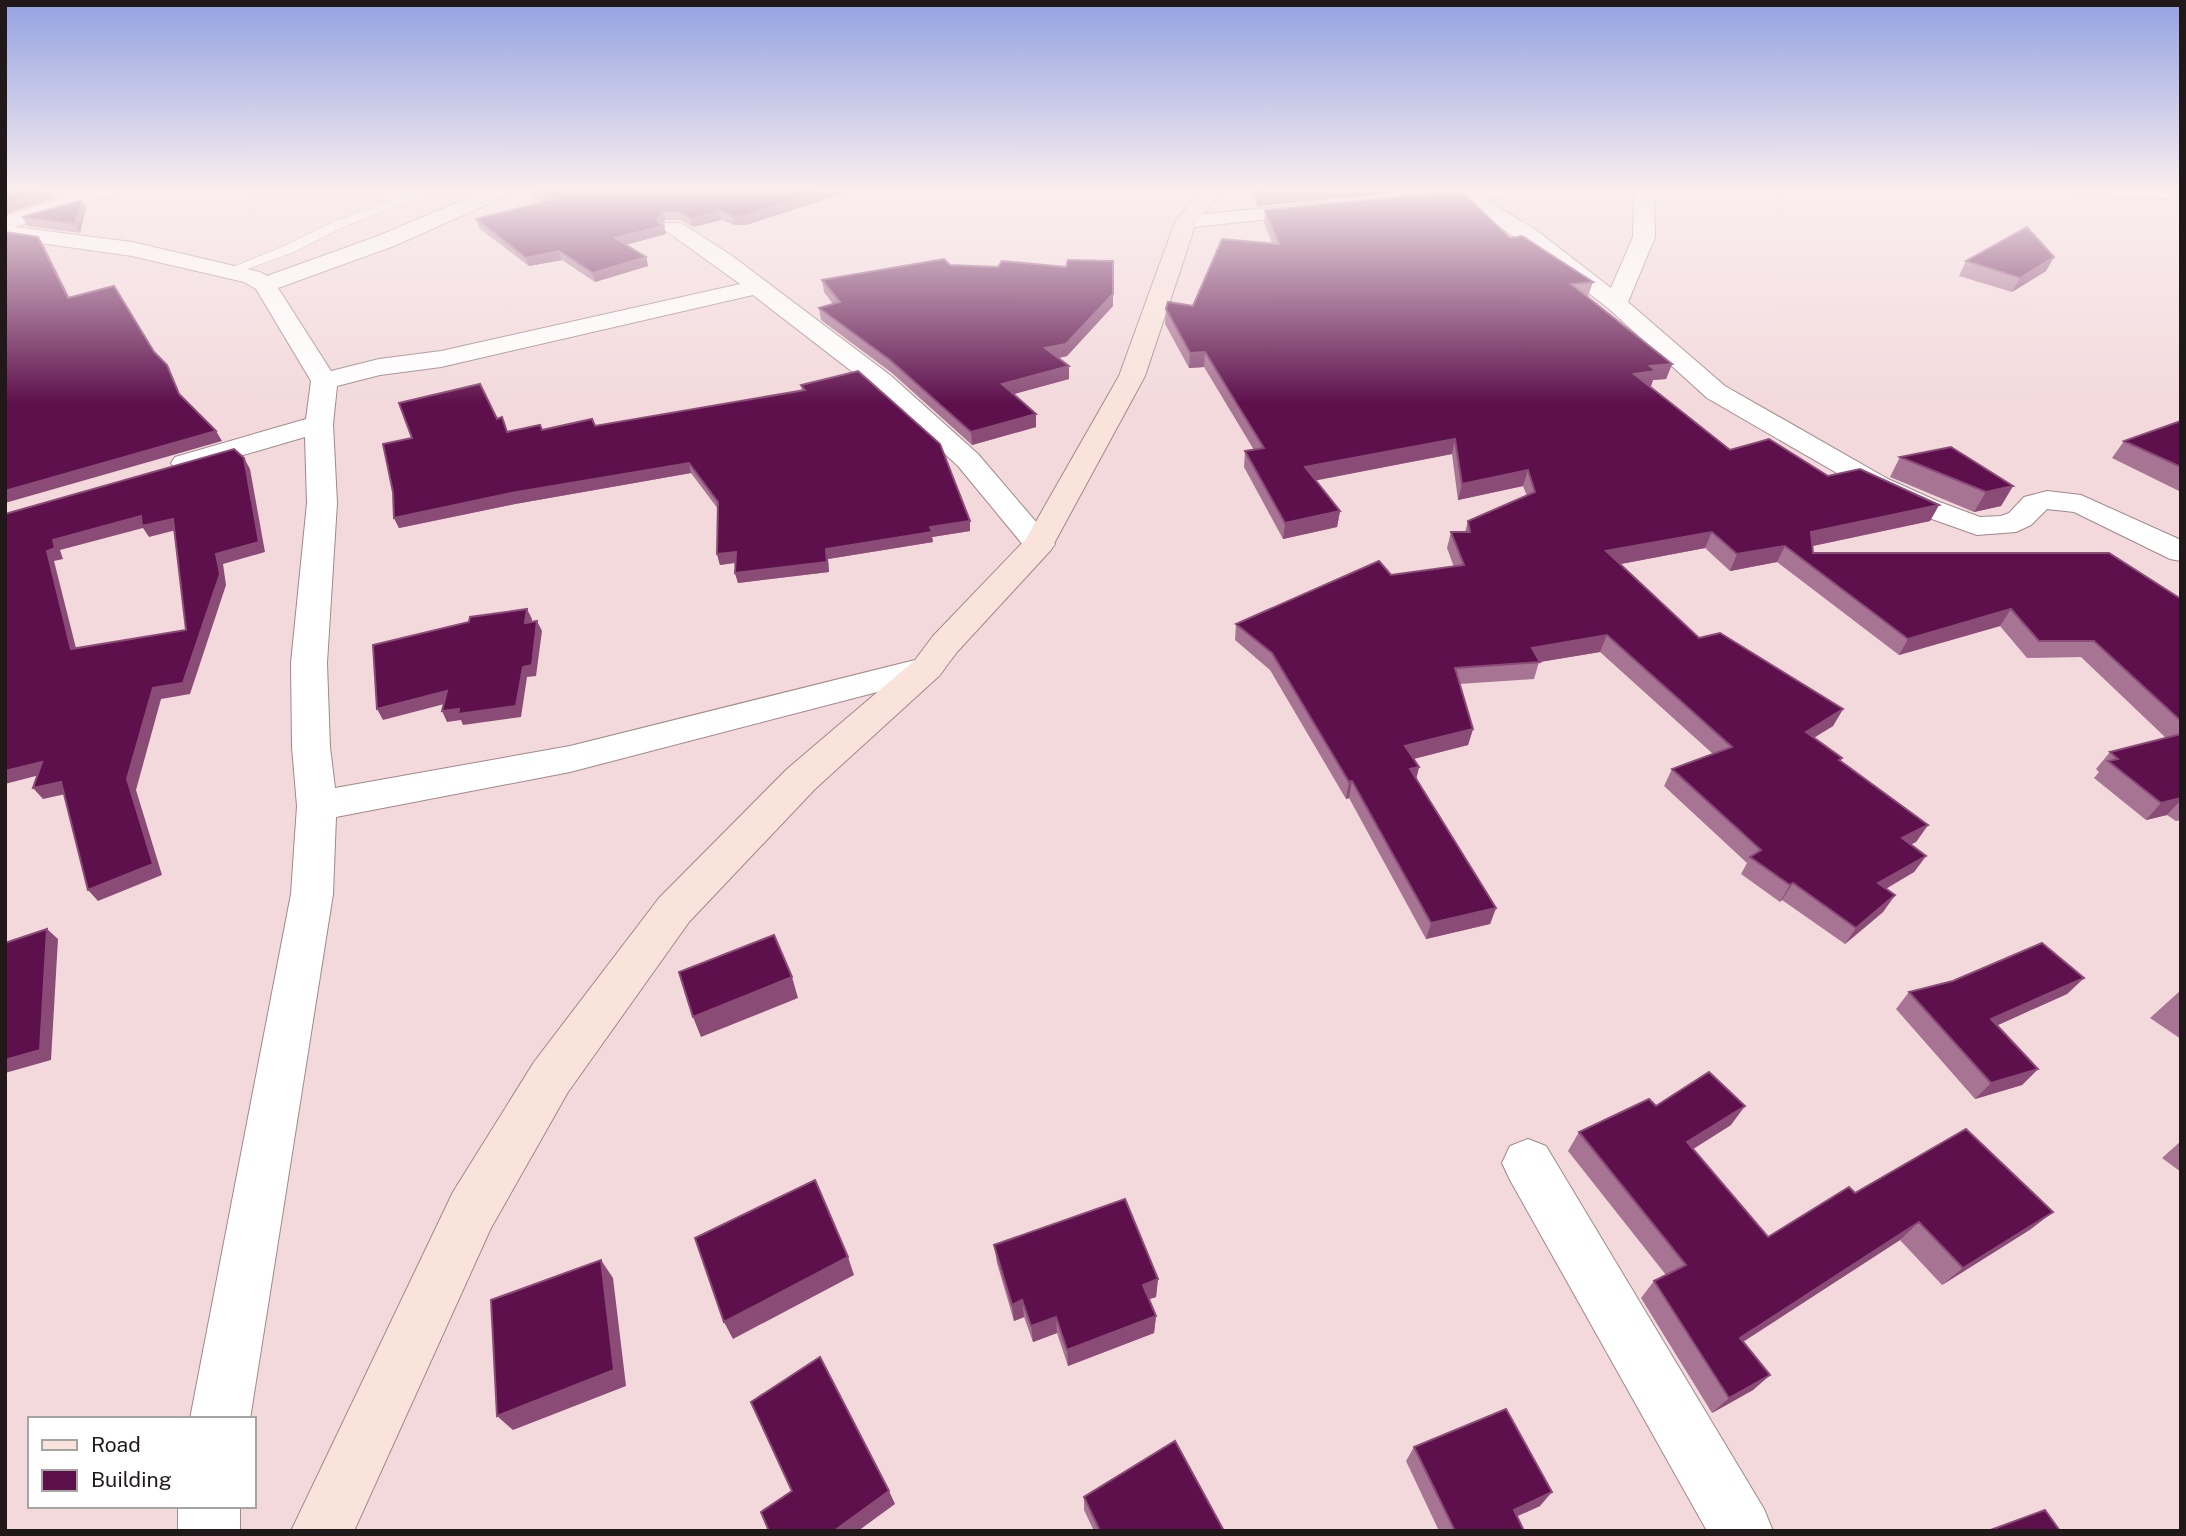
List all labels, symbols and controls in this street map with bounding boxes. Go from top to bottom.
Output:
legend [28,1417,256,1508]
text: Road [91,1432,141,1457]
text: Building [91,1467,172,1492]

